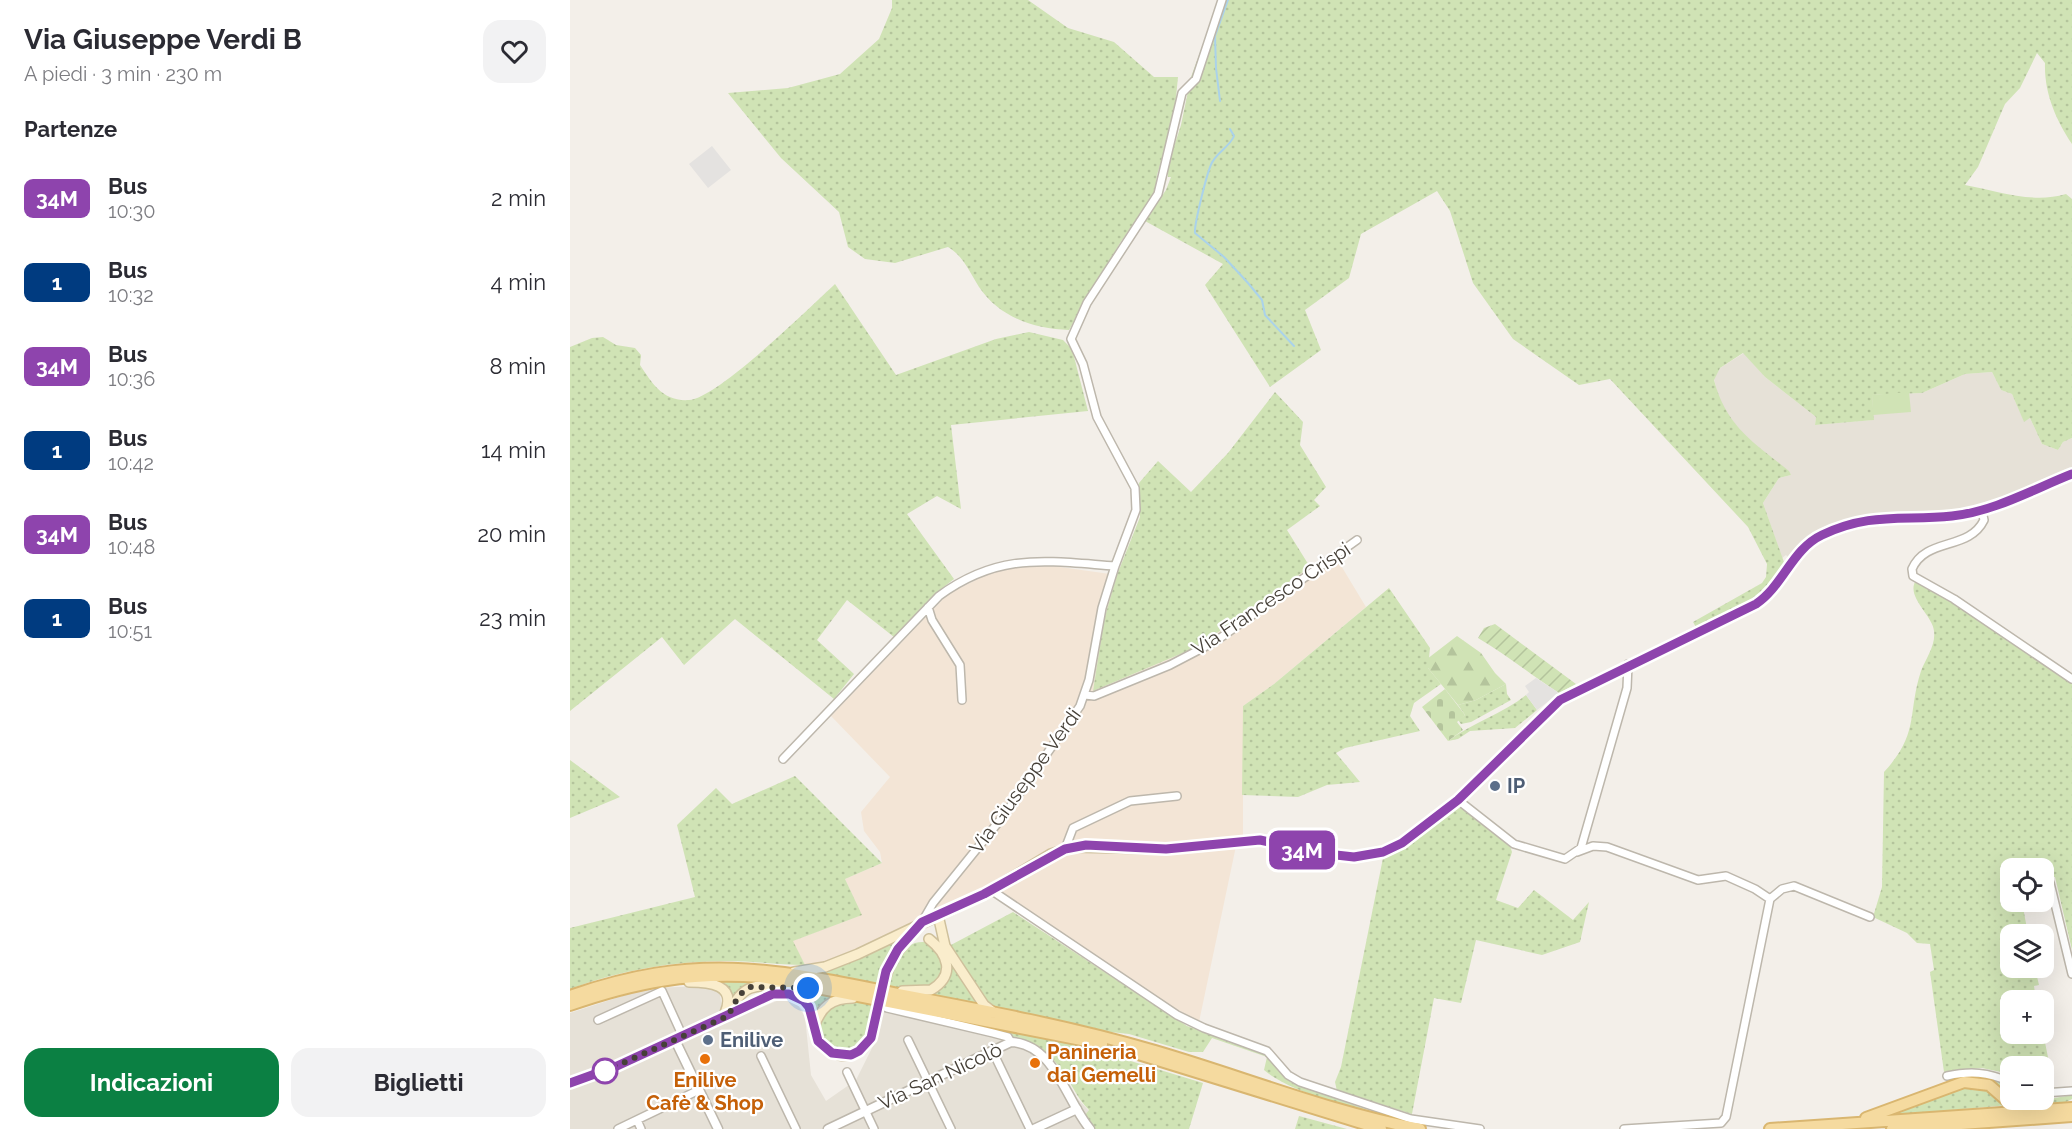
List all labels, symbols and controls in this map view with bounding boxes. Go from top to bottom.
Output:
button: heart [483,20,546,83]
text: Via Giuseppe Verdi B [24,23,302,56]
text: A piedi · 3 min · 230 m [24,62,222,86]
text: Partenze [24,116,117,142]
text: Bus [108,173,147,199]
text: 2 min [491,185,546,211]
text: 34M [36,186,78,211]
text: 10:30 [108,199,155,223]
text: Bus [108,257,147,283]
text: 4 min [491,269,546,295]
text: 1 [52,270,62,295]
text: 10:32 [108,283,154,307]
text: Bus [108,341,147,367]
text: 8 min [490,353,546,379]
text: 34M [36,354,78,379]
text: 10:36 [108,367,155,391]
text: Bus [108,425,147,451]
text: 14 min [481,437,546,463]
text: 1 [52,438,62,463]
text: 10:42 [108,451,154,475]
text: Bus [108,509,147,535]
text: 20 min [478,521,546,547]
text: 34M [36,522,78,547]
text: 10:48 [108,535,155,559]
street label: Via Francesco Crispi [1187,537,1355,661]
text: Bus [108,593,147,619]
text: 23 min [479,605,546,631]
text: 1 [52,606,62,631]
text: 10:51 [108,619,152,643]
street label: Via Giuseppe Verdi [964,703,1086,859]
place label: IP [1507,774,1526,798]
marker: IP [1488,779,1502,793]
line badge: 34M [1268,830,1336,870]
text: 34M [1281,838,1323,863]
map controls [2000,858,2054,1110]
button: locate [2000,858,2054,912]
button: layers [2000,924,2054,978]
your location [793,973,823,1003]
button: + [2000,990,2054,1044]
place label: Enilive [720,1028,783,1052]
marker: Enilive [701,1033,715,1047]
street label: Via San Nicolò [874,1037,1006,1115]
place label: Panineria dai Gemelli [1047,1040,1156,1087]
button: Indicazioni [24,1048,279,1117]
button: Biglietti [291,1048,546,1117]
marker: Enilive Cafè & Shop [698,1052,712,1066]
marker: Panineria dai Gemelli [1028,1056,1042,1070]
button: − [2000,1056,2054,1110]
unlabelled marker [592,1058,618,1084]
place label: Enilive Cafè & Shop [646,1068,764,1115]

